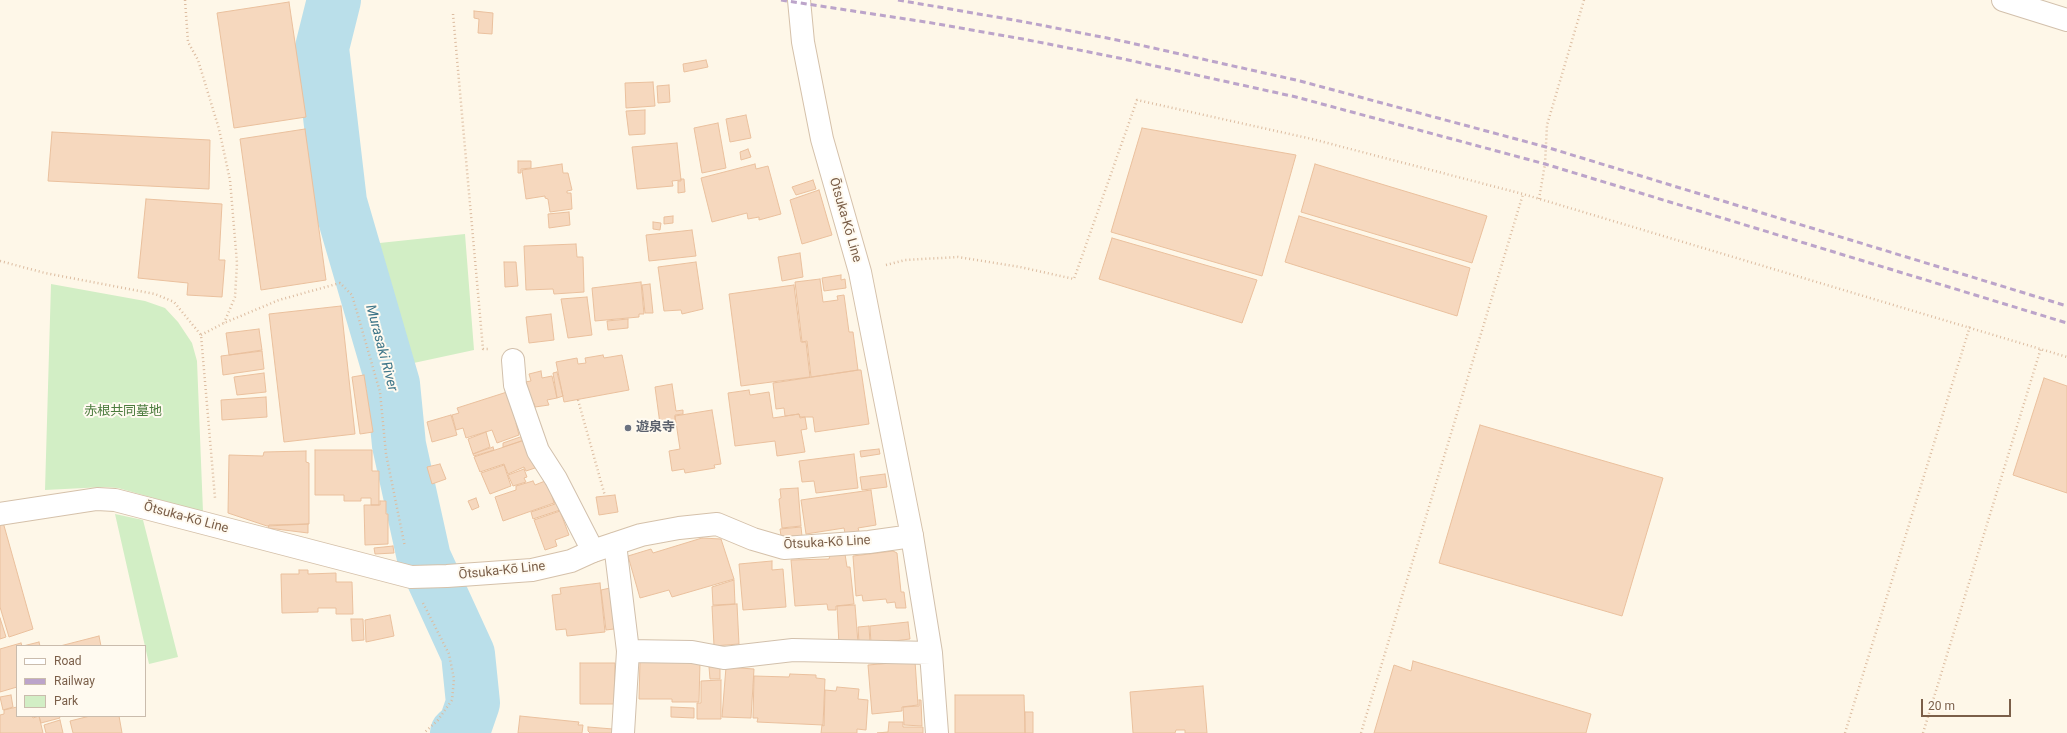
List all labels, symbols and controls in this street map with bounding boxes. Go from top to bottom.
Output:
street label: Ōtsuka-Kō Line [825,176,865,264]
water label: Murasaki River [361,303,401,393]
park label: 赤根共同墓地 [84,404,162,420]
place label: 遊泉寺 [636,420,675,436]
marker: 遊泉寺 [623,423,633,433]
street label: Ōtsuka-Kō Line [142,499,230,537]
street label: Ōtsuka-Kō Line [783,533,871,553]
street label: Ōtsuka-Kō Line [458,559,546,583]
legend [16,645,146,717]
text: Road [54,654,82,668]
text: Railway [54,674,95,688]
scale bar [1923,691,2013,717]
text: Park [54,694,78,708]
text: 20 m [1928,699,1955,713]

